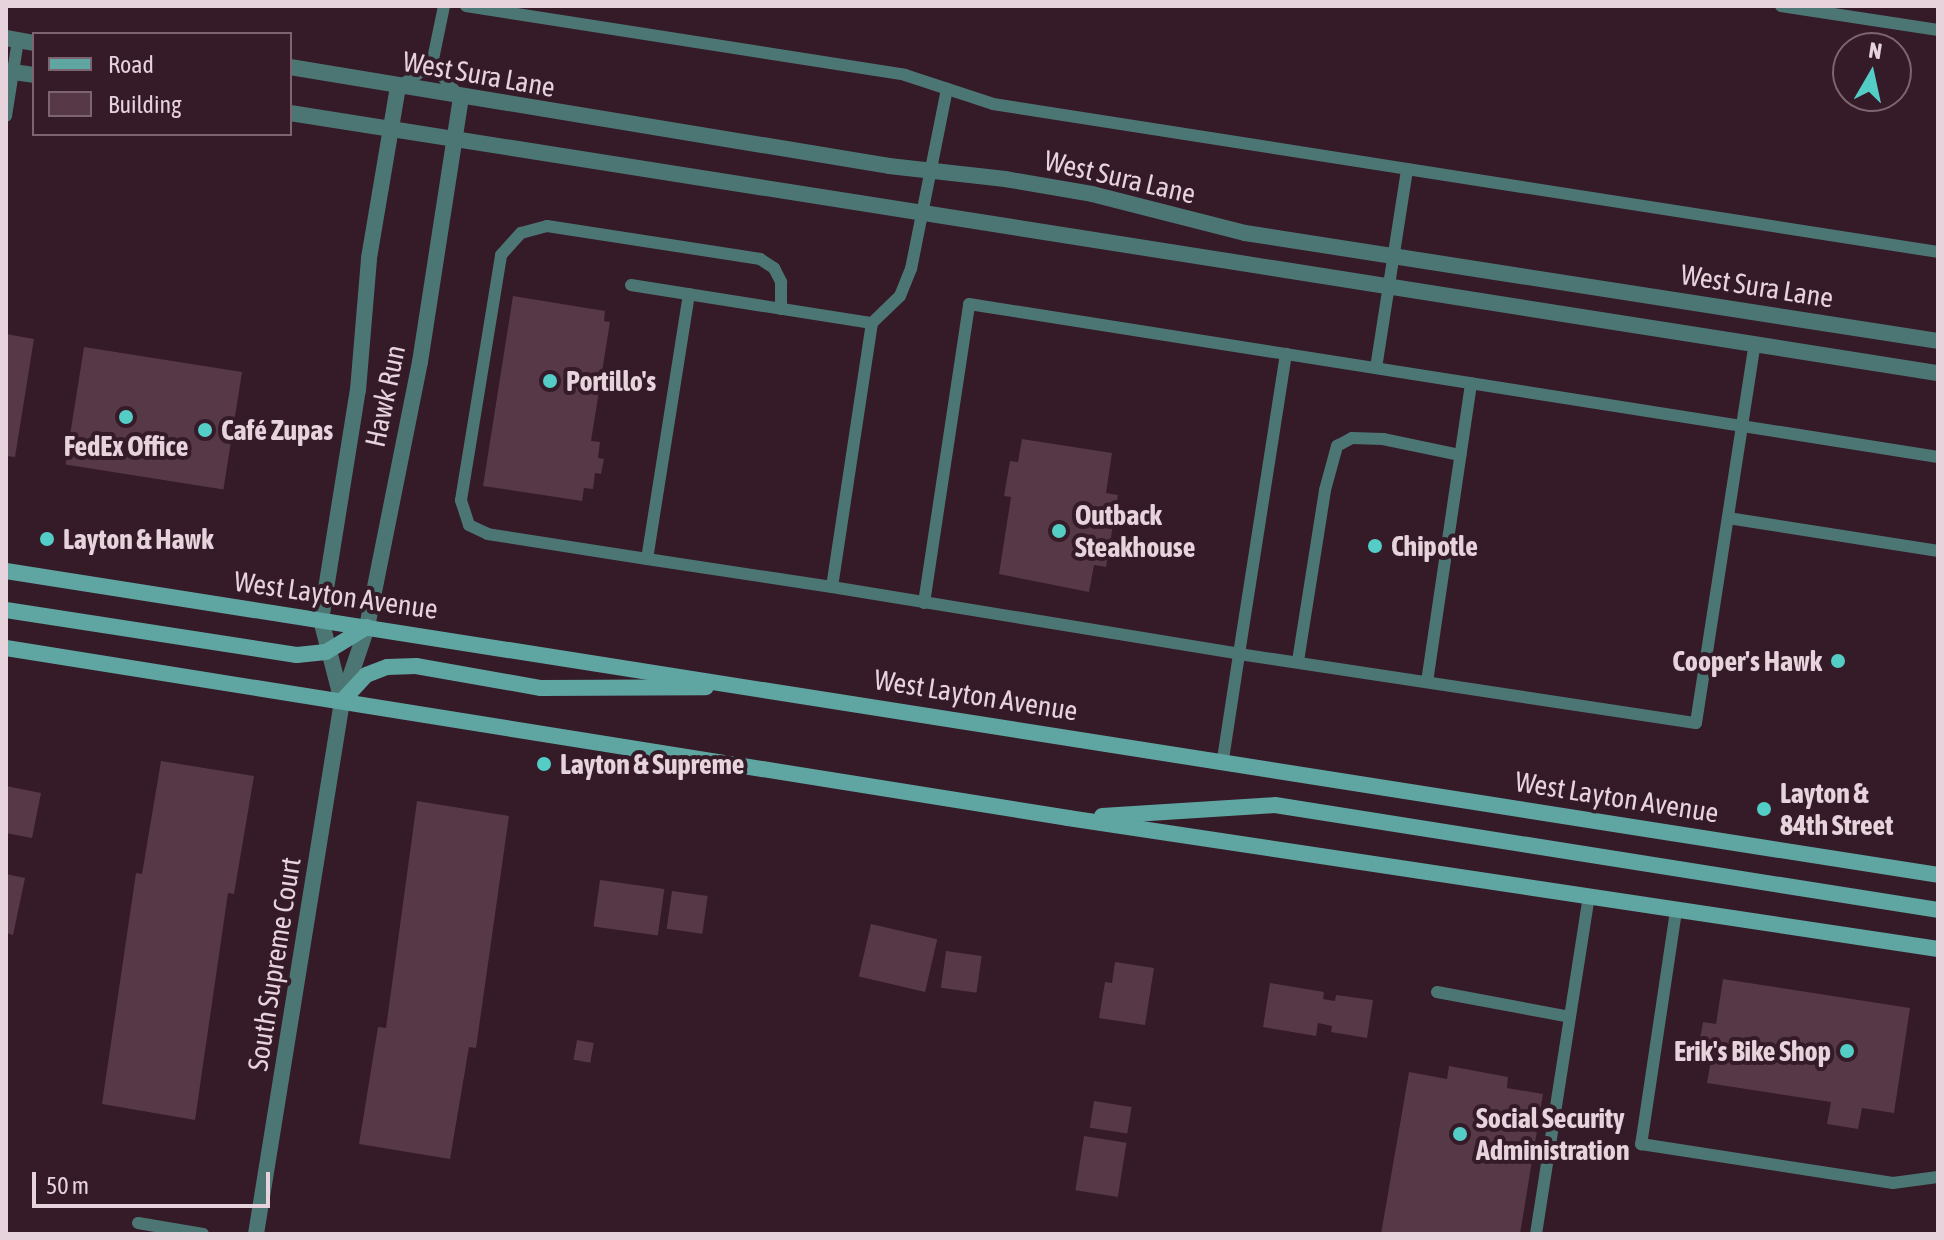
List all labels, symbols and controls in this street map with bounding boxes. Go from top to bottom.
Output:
legend [32,32,292,136]
north arrow [1832,32,1912,112]
text: N [1867,36,1884,64]
street label: West Sura Lane [400,44,558,104]
text: Road [108,51,154,78]
text: Building [108,91,181,118]
street label: West Sura Lane [1041,143,1199,211]
street label: West Sura Lane [1678,257,1836,315]
street label: Hawk Run [358,342,412,450]
place label: Portillo's [566,364,656,398]
marker: Portillo's [541,372,559,390]
marker: FedEx Office [117,408,135,426]
place label: Café Zupas [221,413,333,447]
marker: Café Zupas [196,421,214,439]
place label: FedEx Office [64,429,188,463]
place label: Outback Steakhouse [1075,498,1195,564]
place label: Layton & Hawk [63,522,213,556]
marker: Outback Steakhouse [1050,522,1068,540]
place label: Chipotle [1391,529,1478,563]
marker: Layton & Hawk [38,530,56,548]
marker: Chipotle [1366,537,1384,555]
street label: West Layton Avenue [232,564,440,626]
place label: Cooper's Hawk [1672,644,1822,678]
marker: Cooper's Hawk [1829,652,1847,670]
street label: West Layton Avenue [872,662,1080,728]
place label: Layton & Supreme [560,747,745,781]
marker: Layton & Supreme [535,755,553,773]
street label: West Layton Avenue [1513,764,1721,830]
place label: Layton & 84th Street [1780,776,1893,842]
marker: Layton & 84th Street [1755,800,1773,818]
street label: South Supreme Court [241,855,307,1073]
place label: Erik's Bike Shop [1674,1034,1831,1068]
marker: Erik's Bike Shop [1838,1042,1856,1060]
place label: Social Security Administration [1476,1101,1630,1167]
marker: Social Security Administration [1451,1125,1469,1143]
scale bar [36,1156,274,1206]
text: 50 m [46,1172,89,1199]

